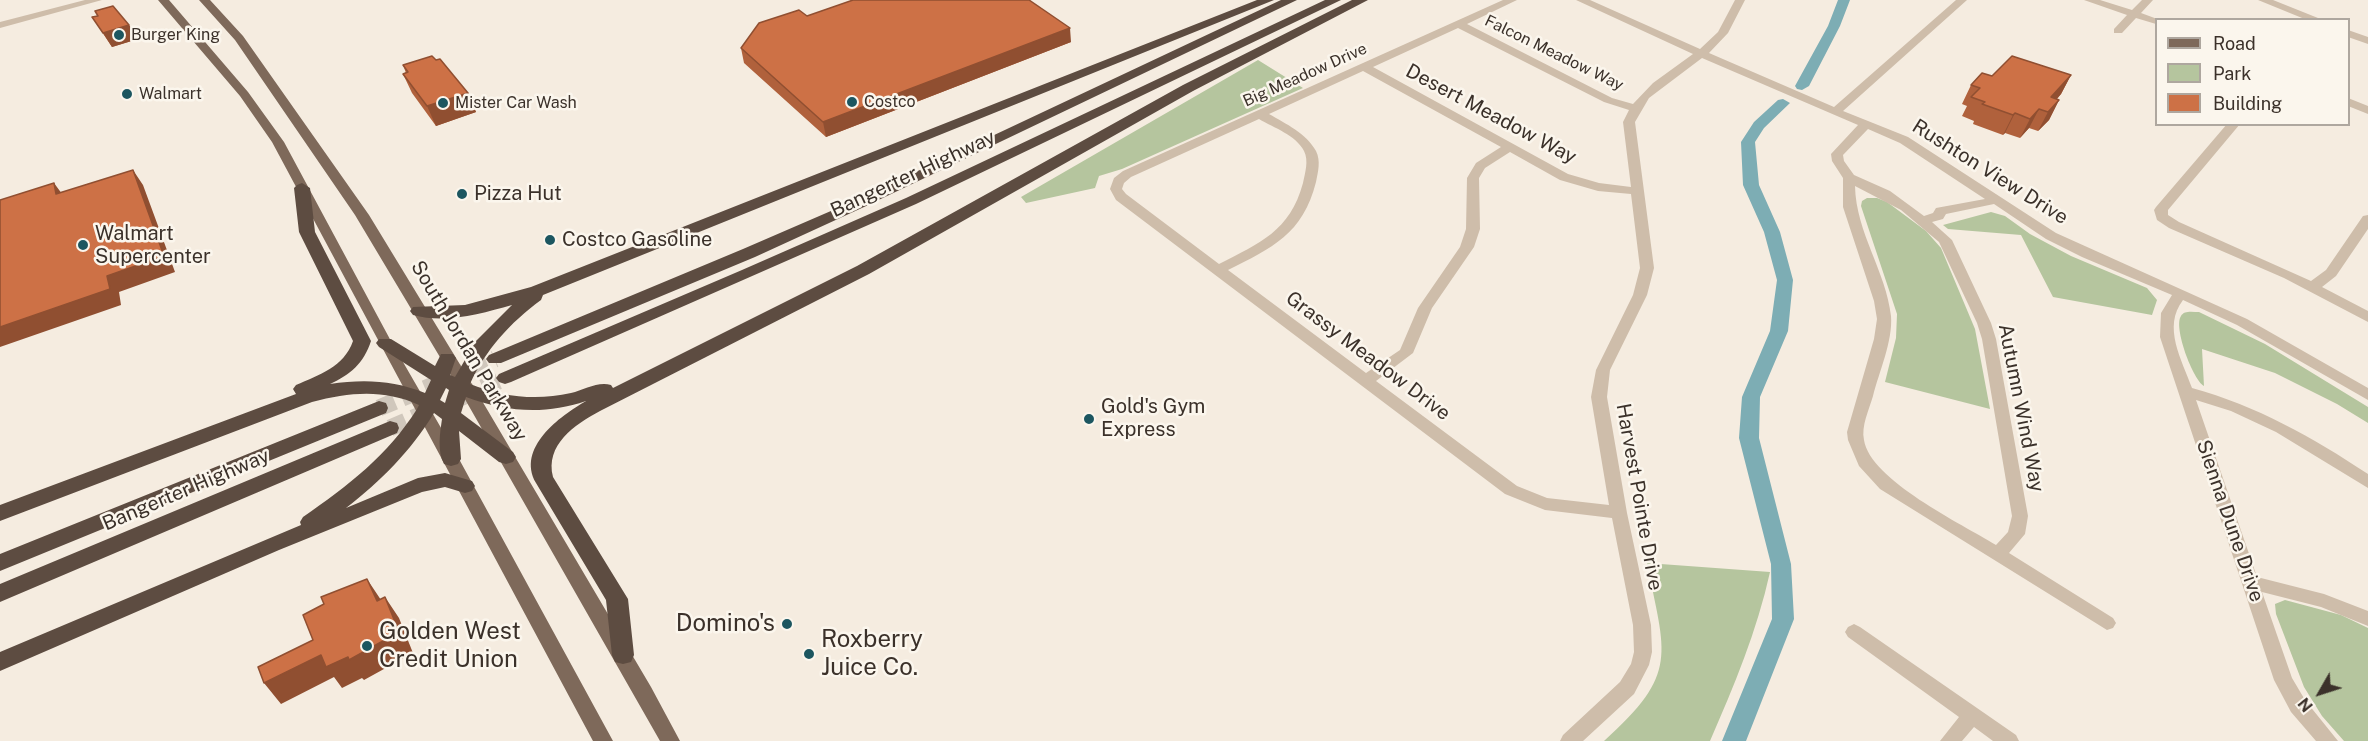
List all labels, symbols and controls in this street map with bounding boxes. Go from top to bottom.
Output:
street label: Falcon Meadow Way [1482,11,1626,95]
legend [2155,18,2350,126]
place label: Burger King [131,25,220,45]
marker: Burger King [112,28,126,42]
text: Road [2213,33,2256,54]
street label: Big Meadow Drive [1240,39,1370,111]
street label: Desert Meadow Way [1402,59,1580,169]
text: Park [2213,63,2251,84]
place label: Walmart [139,84,202,104]
marker: Walmart [120,87,134,101]
place label: Costco [864,92,916,112]
place label: Mister Car Wash [455,93,577,113]
text: Building [2213,93,2282,114]
marker: Costco [845,95,859,109]
marker: Mister Car Wash [436,96,450,110]
street label: Rushton View Drive [1908,114,2072,230]
street label: Bangerter Highway [827,125,999,223]
place label: Pizza Hut [474,182,562,206]
marker: Pizza Hut [455,187,469,201]
place label: Walmart Supercenter [95,222,211,269]
place label: Costco Gasoline [562,228,712,252]
marker: Costco Gasoline [543,233,557,247]
marker: Walmart Supercenter [76,238,90,252]
street label: South Jordan Parkway [406,256,532,446]
street label: Grassy Meadow Drive [1281,286,1455,426]
street label: Autumn Wind Way [1993,322,2049,494]
place label: Gold's Gym Express [1101,395,1205,442]
street label: Harvest Pointe Drive [1611,402,1667,592]
marker: Gold's Gym Express [1082,412,1096,426]
street label: Sienna Dune Drive [2191,437,2269,605]
street label: Bangerter Highway [99,444,273,536]
place label: Domino's [676,610,775,638]
marker: Domino's [780,617,794,631]
place label: Golden West Credit Union [379,618,521,674]
place label: Roxberry Juice Co. [821,626,923,682]
marker: Golden West Credit Union [360,639,374,653]
marker: Roxberry Juice Co. [802,647,816,661]
north arrow [2290,663,2350,723]
text: N [2294,694,2317,715]

